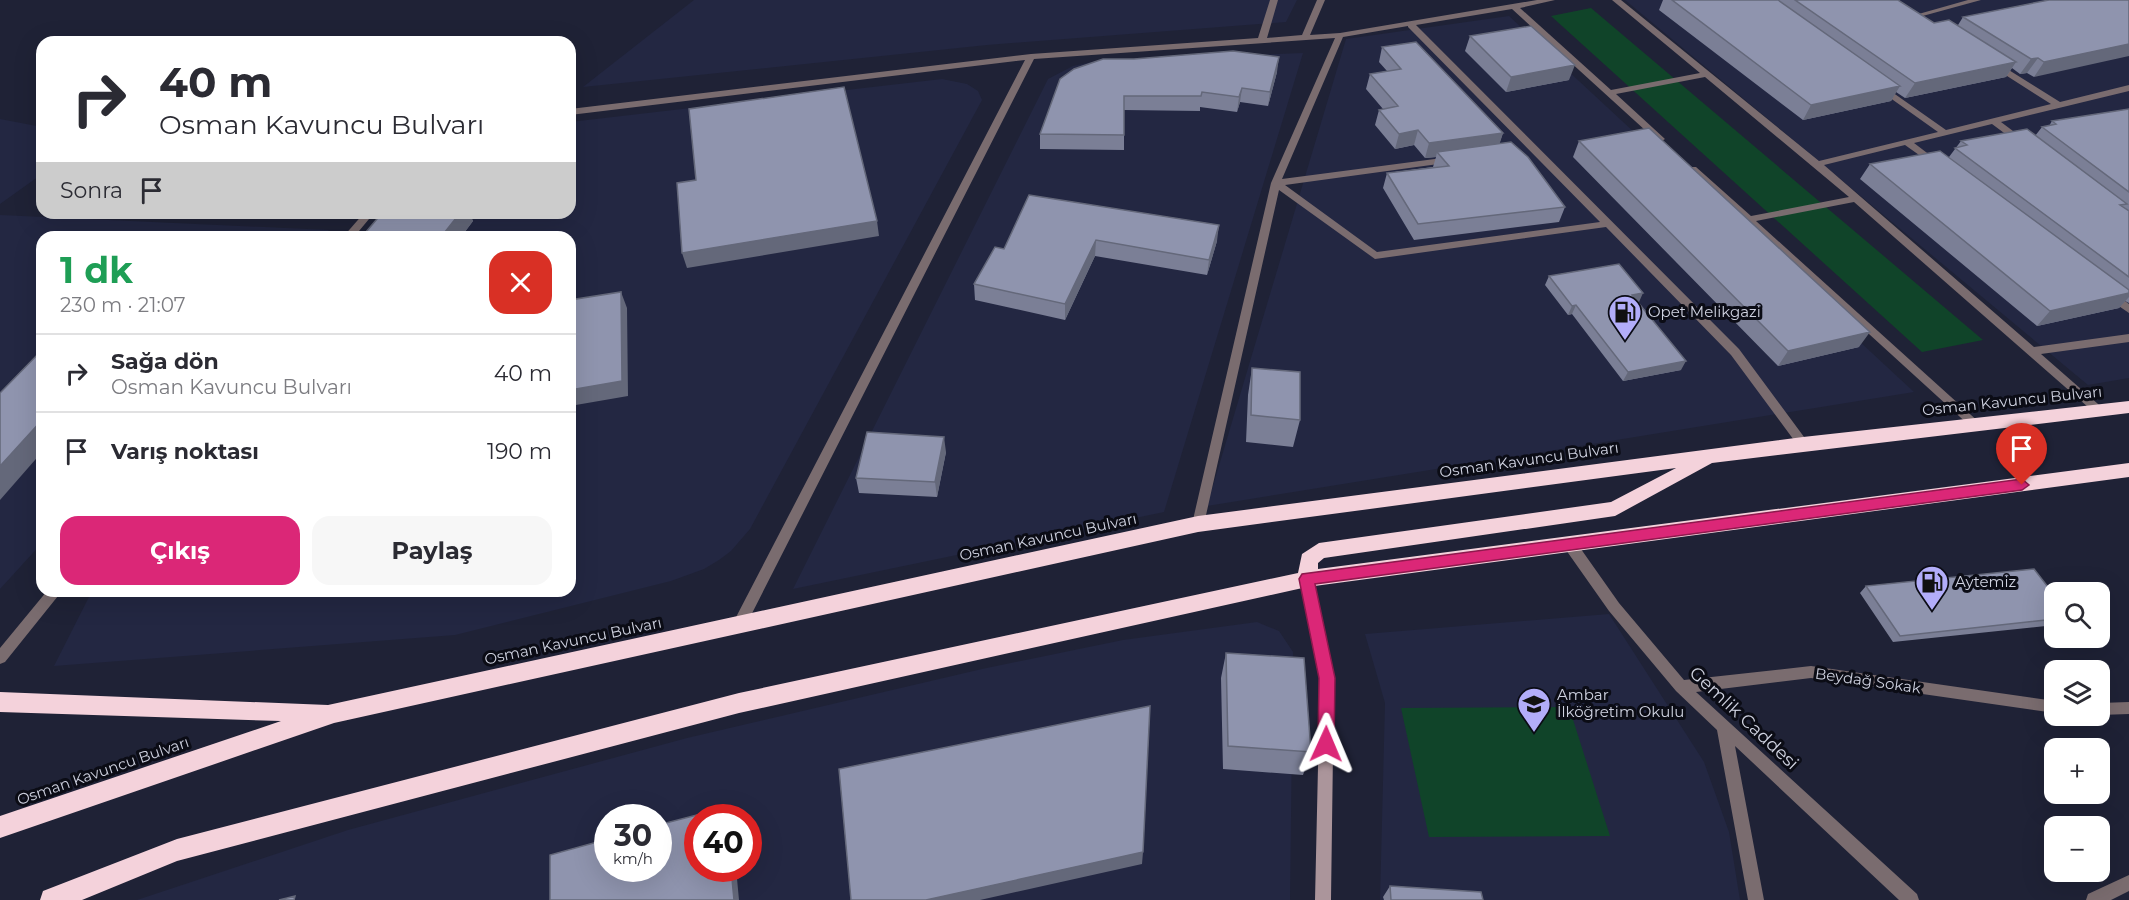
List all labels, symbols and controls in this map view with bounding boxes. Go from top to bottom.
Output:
text: 40 m [159,56,272,108]
icon: right [60,60,138,138]
text: Osman Kavuncu Bulvarı [159,108,484,141]
icon: arrive [135,174,168,207]
text: Sonra [60,177,123,204]
text: 1 dk [60,248,133,292]
button: close [489,251,552,314]
text: 230 m · 21:07 [60,293,186,317]
fuel station icon: Opet Melikgazi [1607,294,1643,341]
place label: Opet Melikgazi [1648,302,1761,321]
text: Sağa dön [111,348,219,375]
icon: right [60,357,93,390]
text: 40 m [494,360,552,387]
text: Osman Kavuncu Bulvarı [111,375,352,399]
street label: Osman Kavuncu Bulvarı [1921,382,2103,419]
pin [1996,423,2047,485]
icon: arrive [2005,432,2038,465]
icon: arrive [60,435,93,468]
text: Varış noktası [111,438,259,465]
text: 190 m [487,438,552,465]
street label: Osman Kavuncu Bulvarı [1438,438,1620,481]
street label: Osman Kavuncu Bulvarı [958,508,1138,565]
button: Çıkış [60,516,300,585]
button: Paylaş [312,516,552,585]
fuel station icon: Aytemiz [1914,564,1950,611]
place label: Aytemiz [1955,572,2016,591]
map controls [2044,582,2110,882]
button: search [2044,582,2110,648]
street label: Osman Kavuncu Bulvarı [483,612,663,669]
button: layers [2044,660,2110,726]
street label: Gemlik Caddesi [1685,662,1803,774]
street label: Beydağ Sokak [1814,664,1922,697]
place label: Ambar İlköğretim Okulu [1557,685,1684,721]
school or university icon: Ambar İlköğretim Okulu [1516,686,1552,733]
position arrow [1294,712,1358,776]
street label: Osman Kavuncu Bulvarı [14,732,191,809]
button: + [2044,738,2110,804]
speed limit sign: 40 [684,804,762,882]
button: − [2044,816,2110,882]
text: 30 [614,817,652,854]
text: km/h [613,849,653,868]

